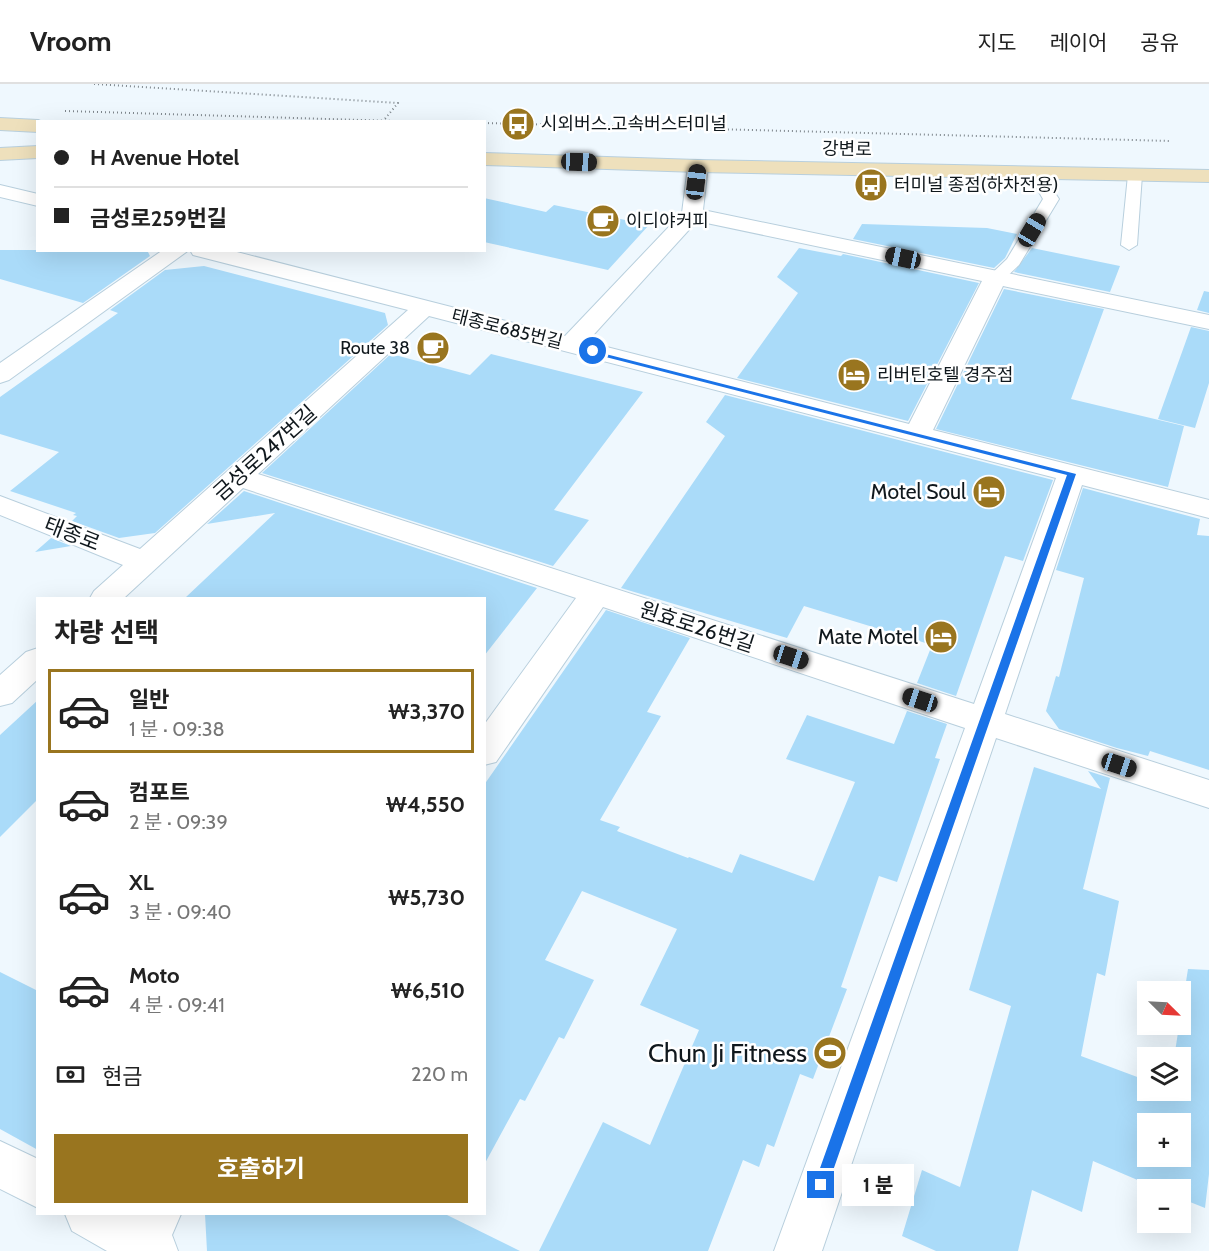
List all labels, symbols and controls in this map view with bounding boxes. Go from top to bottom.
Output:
text: Vroom [30,24,112,58]
text: 지도 [978,30,1016,55]
text: 레이어 [1049,30,1107,55]
text: 공유 [1140,30,1179,55]
bus stop icon: 시외버스.고속버스터미널 [500,106,536,142]
place label: 시외버스.고속버스터미널 [541,113,727,135]
street label: 강변로 [822,138,872,160]
text: H Avenue Hotel [90,144,239,171]
car [561,152,597,172]
car [685,163,707,201]
bus stop icon: 터미널 종점(하차전용) [853,167,889,203]
place label: 터미널 종점(하차전용) [894,174,1058,196]
cafe icon: 이디야커피 [585,203,621,239]
text: 금성로259번길 [90,205,227,232]
place label: 이디야커피 [626,210,709,232]
car [1015,210,1049,250]
car [884,245,922,271]
street label: 태종로685번길 [449,305,565,353]
cafe icon: Route 38 [415,330,451,366]
place label: Route 38 [340,337,410,359]
route start [579,337,606,364]
hotel icon: 리버틴호텔 경주점 [836,357,872,393]
place label: 리버틴호텔 경주점 [877,364,1014,386]
street label: 금성로247번길 [208,400,321,506]
hotel icon: Motel Soul [971,474,1007,510]
place label: Motel Soul [871,479,966,504]
street label: 태종로 [41,511,104,556]
street label: 원효로26번길 [636,596,758,657]
text: 차량 선택 [54,616,159,649]
hotel icon: Mate Motel [923,619,959,655]
place label: Mate Motel [818,624,918,649]
car [771,643,811,671]
icon: car [57,684,111,738]
text: 일반 [129,686,169,713]
car [900,686,940,714]
text: ₩3,370 [388,698,465,725]
text: 1 분 · 09:38 [129,717,225,741]
car [1099,751,1139,779]
icon: car [57,777,111,831]
text: 컴포트 [129,779,190,806]
text: ₩4,550 [386,791,465,818]
text: 2 분 · 09:39 [129,810,228,834]
text: XL [129,869,154,896]
icon: car [57,870,111,924]
text: ₩5,730 [388,884,465,911]
text: 3 분 · 09:40 [129,900,231,924]
text: Moto [129,962,180,989]
icon: car [57,963,111,1017]
text: ₩6,510 [391,977,465,1004]
north arrow [1137,981,1191,1035]
map controls [1137,981,1191,1233]
text: 4 분 · 09:41 [129,993,225,1017]
sports icon: Chun Ji Fitness [812,1035,848,1071]
place label: Chun Ji Fitness [648,1037,807,1069]
button: layers [1137,1047,1191,1101]
icon: cash [54,1058,87,1091]
text: 220 m [411,1062,468,1086]
text: 현금 [102,1063,142,1090]
button: + [1137,1113,1191,1167]
button: 호출하기 [54,1134,468,1203]
callout: 1 분 [842,1164,914,1206]
route end [807,1171,834,1198]
text: 1 분 [863,1173,893,1197]
button: − [1137,1179,1191,1233]

